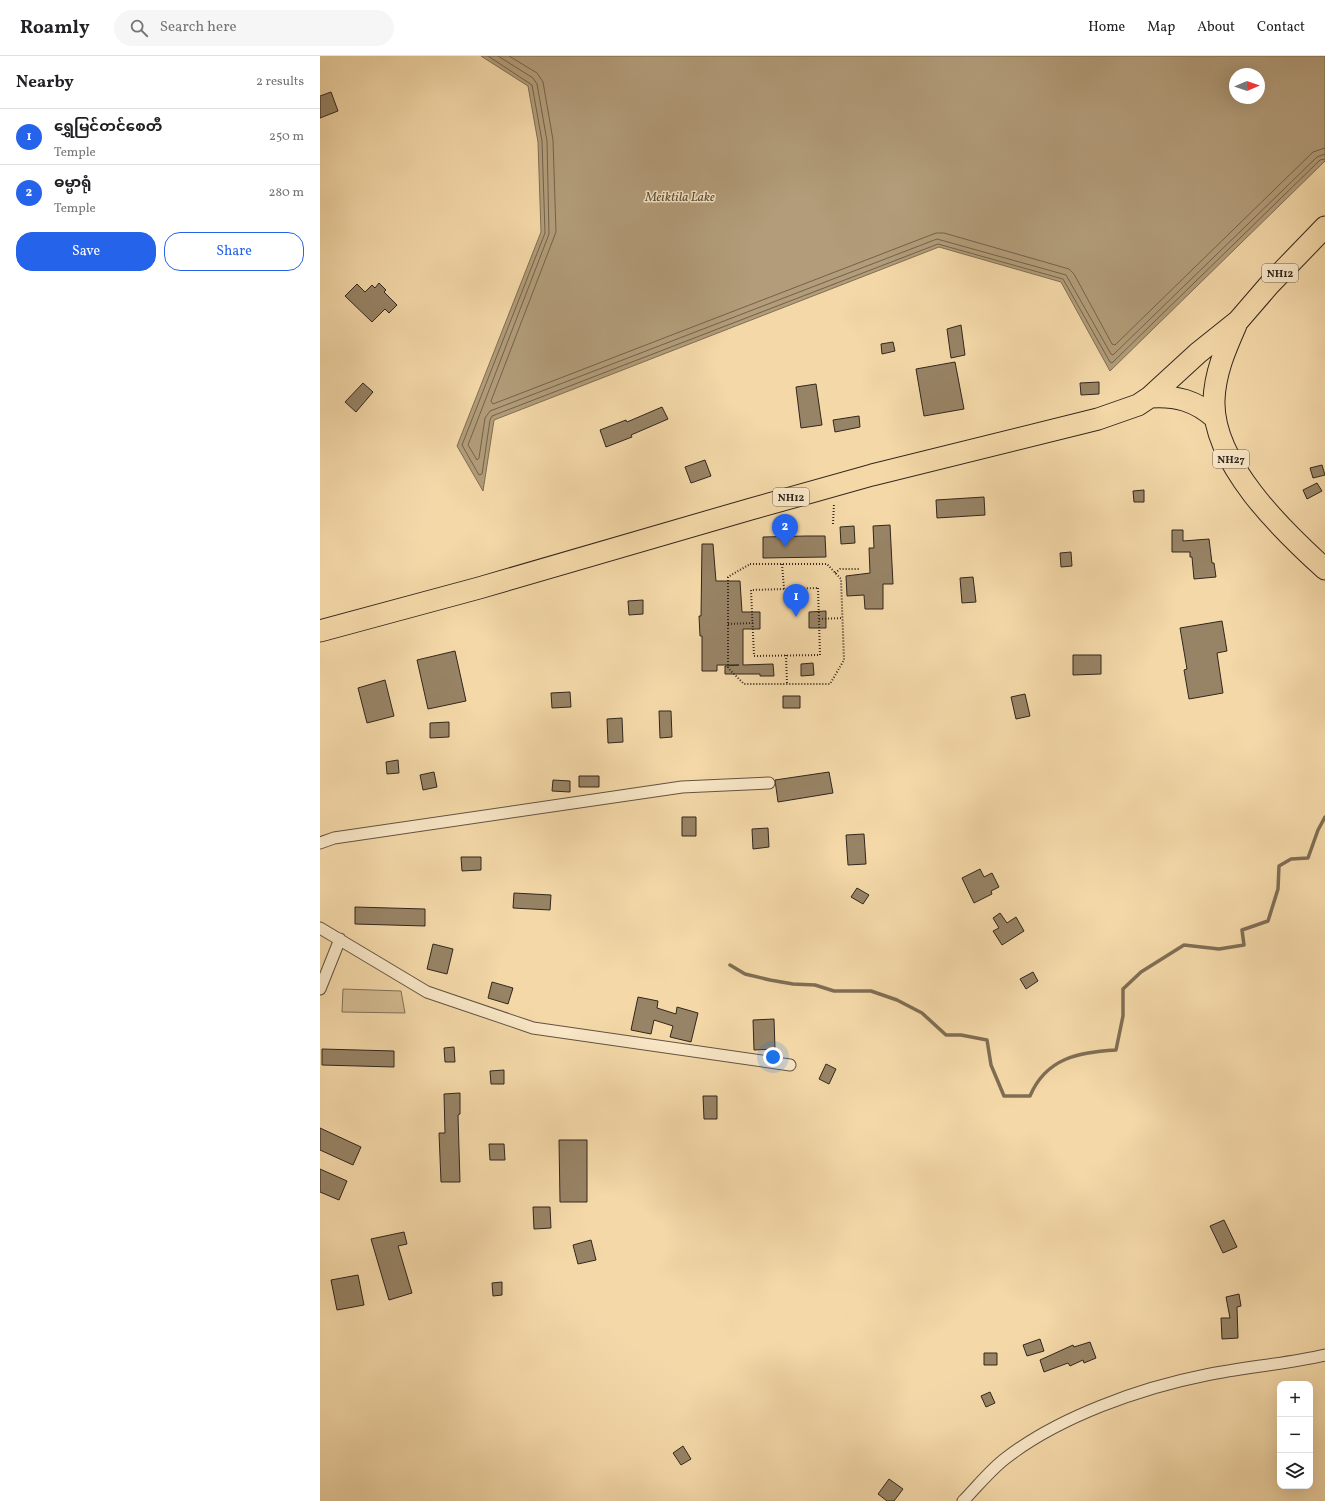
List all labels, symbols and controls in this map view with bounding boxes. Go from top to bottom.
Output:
search box [114,10,394,46]
text: Roamly [20,15,90,41]
icon: search [128,17,150,39]
text: Search here [160,17,237,38]
text: Home [1088,18,1125,37]
text: Map [1147,18,1175,37]
text: About [1197,18,1235,37]
text: Contact [1257,18,1305,37]
north arrow [1229,68,1265,104]
text: Nearby [16,71,74,94]
text: 2 results [256,73,304,91]
text: ရွှေမြင်တင်စေတီ [54,117,162,138]
text: 1 [26,128,32,146]
text: 250 m [269,128,304,146]
text: Temple [54,144,96,162]
text: ဓမ္မာရုံ [54,173,92,194]
text: 2 [26,184,32,202]
text: 280 m [268,184,304,202]
water label: Meiktila Lake [644,189,715,207]
text: Temple [54,200,96,218]
button: Save [16,232,156,271]
button: Share [164,232,304,271]
road number: NH12 [1262,264,1298,282]
road number: NH27 [1213,450,1249,468]
road number: NH12 [773,488,809,506]
pin: 2 [772,514,798,547]
pin: 1 [783,584,809,617]
your location [763,1047,783,1067]
map controls [1277,1381,1313,1489]
button: + [1277,1381,1313,1417]
button: − [1277,1417,1313,1453]
button: layers [1277,1453,1313,1489]

